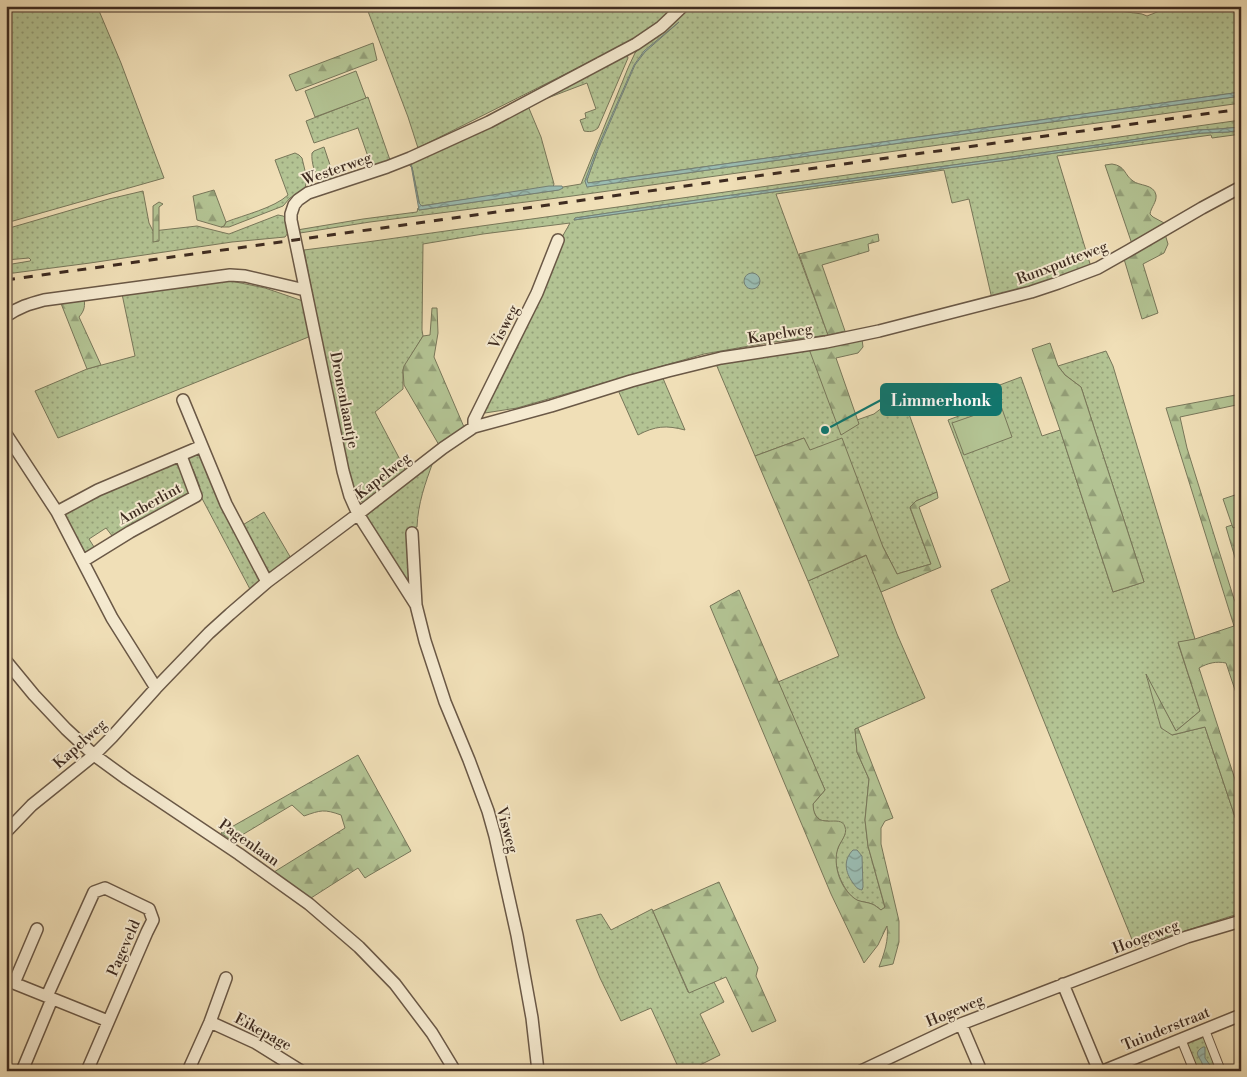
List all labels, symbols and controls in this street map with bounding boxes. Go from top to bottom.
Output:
street label: Westerweg [299,148,374,190]
street label: Runxputteweg [1014,237,1111,289]
street label: Visweg [484,301,523,353]
street label: Kapelweg [746,319,814,348]
street label: Dronenlaantje [325,350,363,450]
callout: Limmerhonk [881,384,1001,415]
text: Limmerhonk [891,391,992,411]
street label: Kapelweg [351,448,415,504]
street label: Amberlint [114,479,186,530]
street label: Kapelweg [49,715,111,773]
street label: Visweg [491,804,522,856]
street label: Pagenlaan [215,815,283,871]
street label: Pageveld [103,916,145,979]
street label: Hoogeweg [1110,916,1182,958]
street label: Hogeweg [923,990,987,1032]
street label: Tuinderstraat [1119,1002,1213,1055]
street label: Eikepage [231,1009,295,1055]

